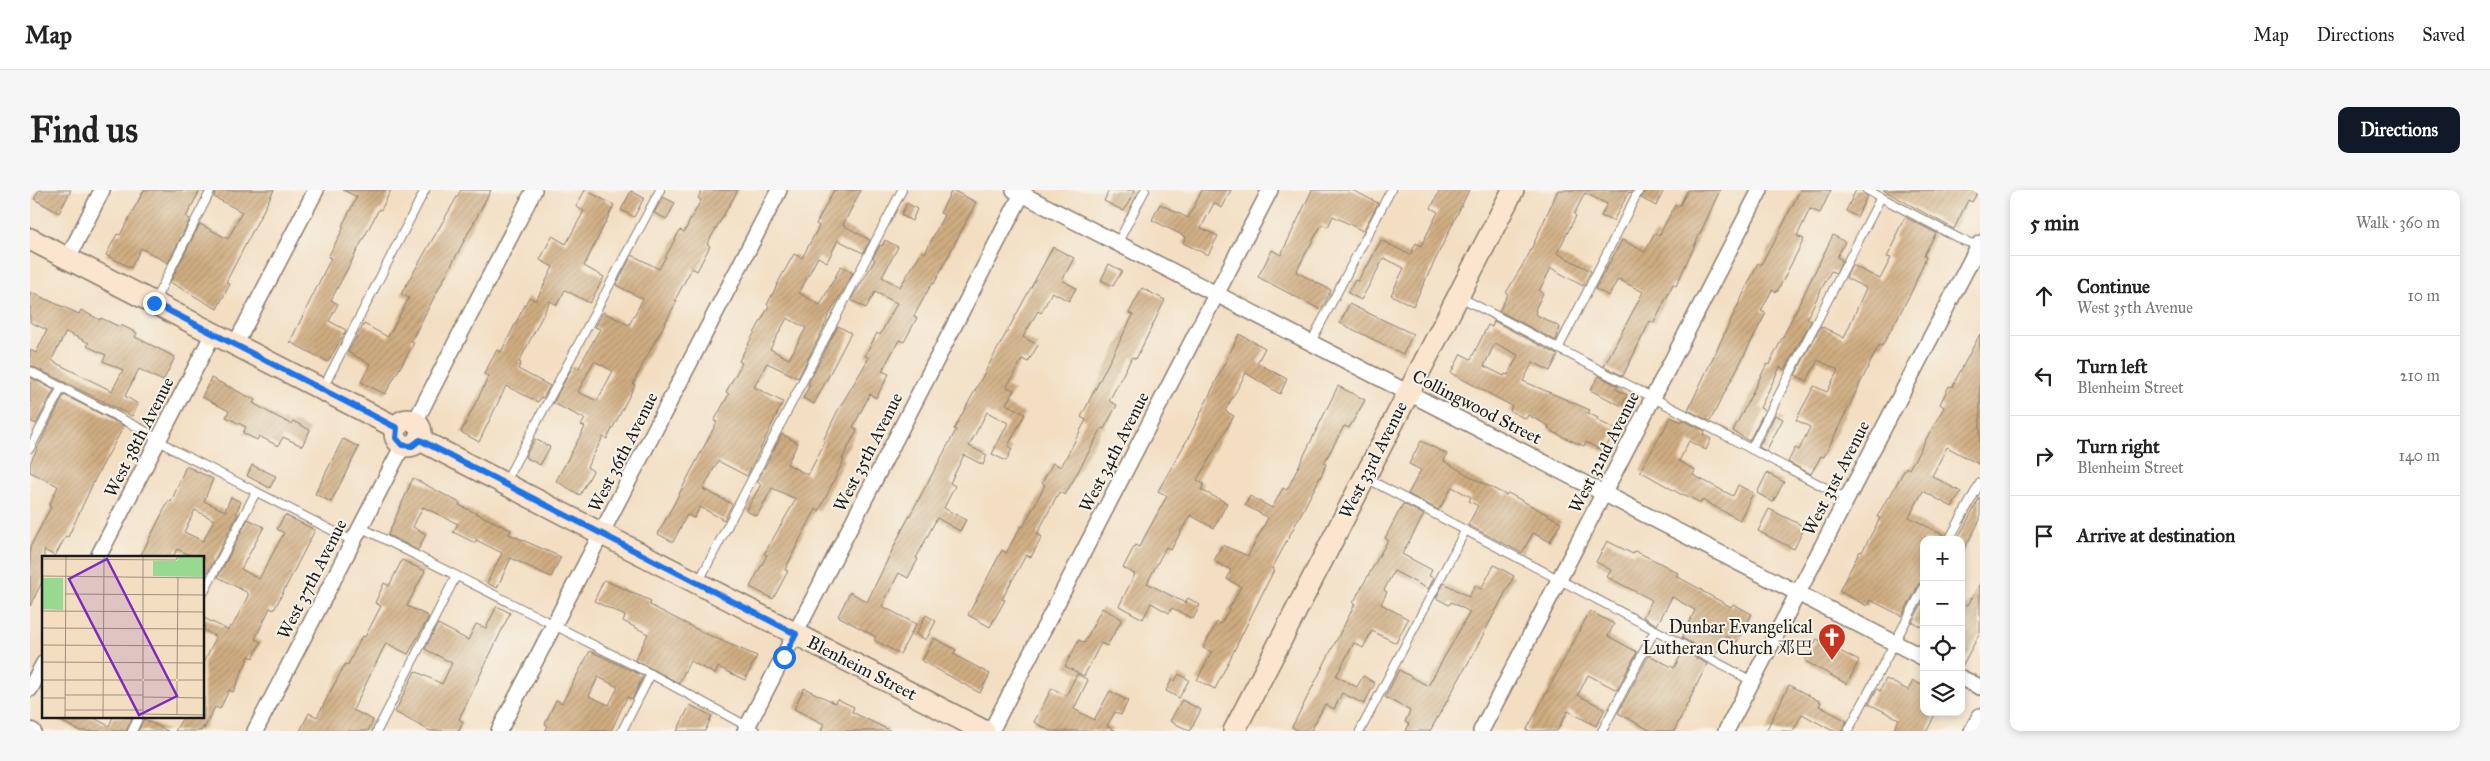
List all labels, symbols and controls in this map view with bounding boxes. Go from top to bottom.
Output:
text: Map [25,20,72,50]
text: Map [2253,24,2289,46]
text: Directions [2317,24,2394,46]
text: Saved [2422,24,2465,46]
button: Directions [2338,107,2460,153]
text: Find us [30,109,138,152]
text: 5 min [2030,210,2079,236]
text: Walk · 360 m [2356,213,2440,232]
text: Continue [2077,275,2150,298]
icon: ahead [2030,282,2058,310]
text: 10 m [2408,286,2440,305]
route end [143,292,166,315]
text: West 35th Avenue [2077,298,2193,317]
text: Turn left [2077,355,2147,378]
icon: left [2030,362,2058,390]
street label: Collingwood Street [1408,365,1546,450]
text: 210 m [2400,366,2440,385]
street label: West 38th Avenue [99,373,179,501]
text: Blenheim Street [2077,378,2184,397]
street label: West 36th Avenue [583,388,663,516]
street label: West 34th Avenue [1074,388,1154,516]
street label: West 32nd Avenue [1564,388,1644,516]
street label: West 35th Avenue [829,389,907,515]
street label: West 33rd Avenue [1334,398,1412,522]
street label: West 31st Avenue [1798,417,1874,539]
text: Turn right [2077,435,2160,458]
icon: right [2030,442,2058,470]
text: 140 m [2399,446,2440,465]
text: Blenheim Street [2077,458,2184,477]
street label: West 37th Avenue [272,515,352,643]
icon: arrive [2030,522,2058,550]
text: Arrive at destination [2077,524,2235,547]
map controls [1920,536,1965,716]
button: + [1920,536,1965,581]
inset map [42,556,205,718]
button: − [1920,581,1965,626]
place label: Dunbar Evangelical Lutheran Church 邓巴 [1642,616,1813,659]
church icon: Dunbar Evangelical Lutheran Church 邓巴 [1817,622,1847,661]
button: locate [1920,626,1965,671]
street label: Blenheim Street [804,631,921,705]
route start [773,646,796,669]
button: layers [1920,671,1965,716]

